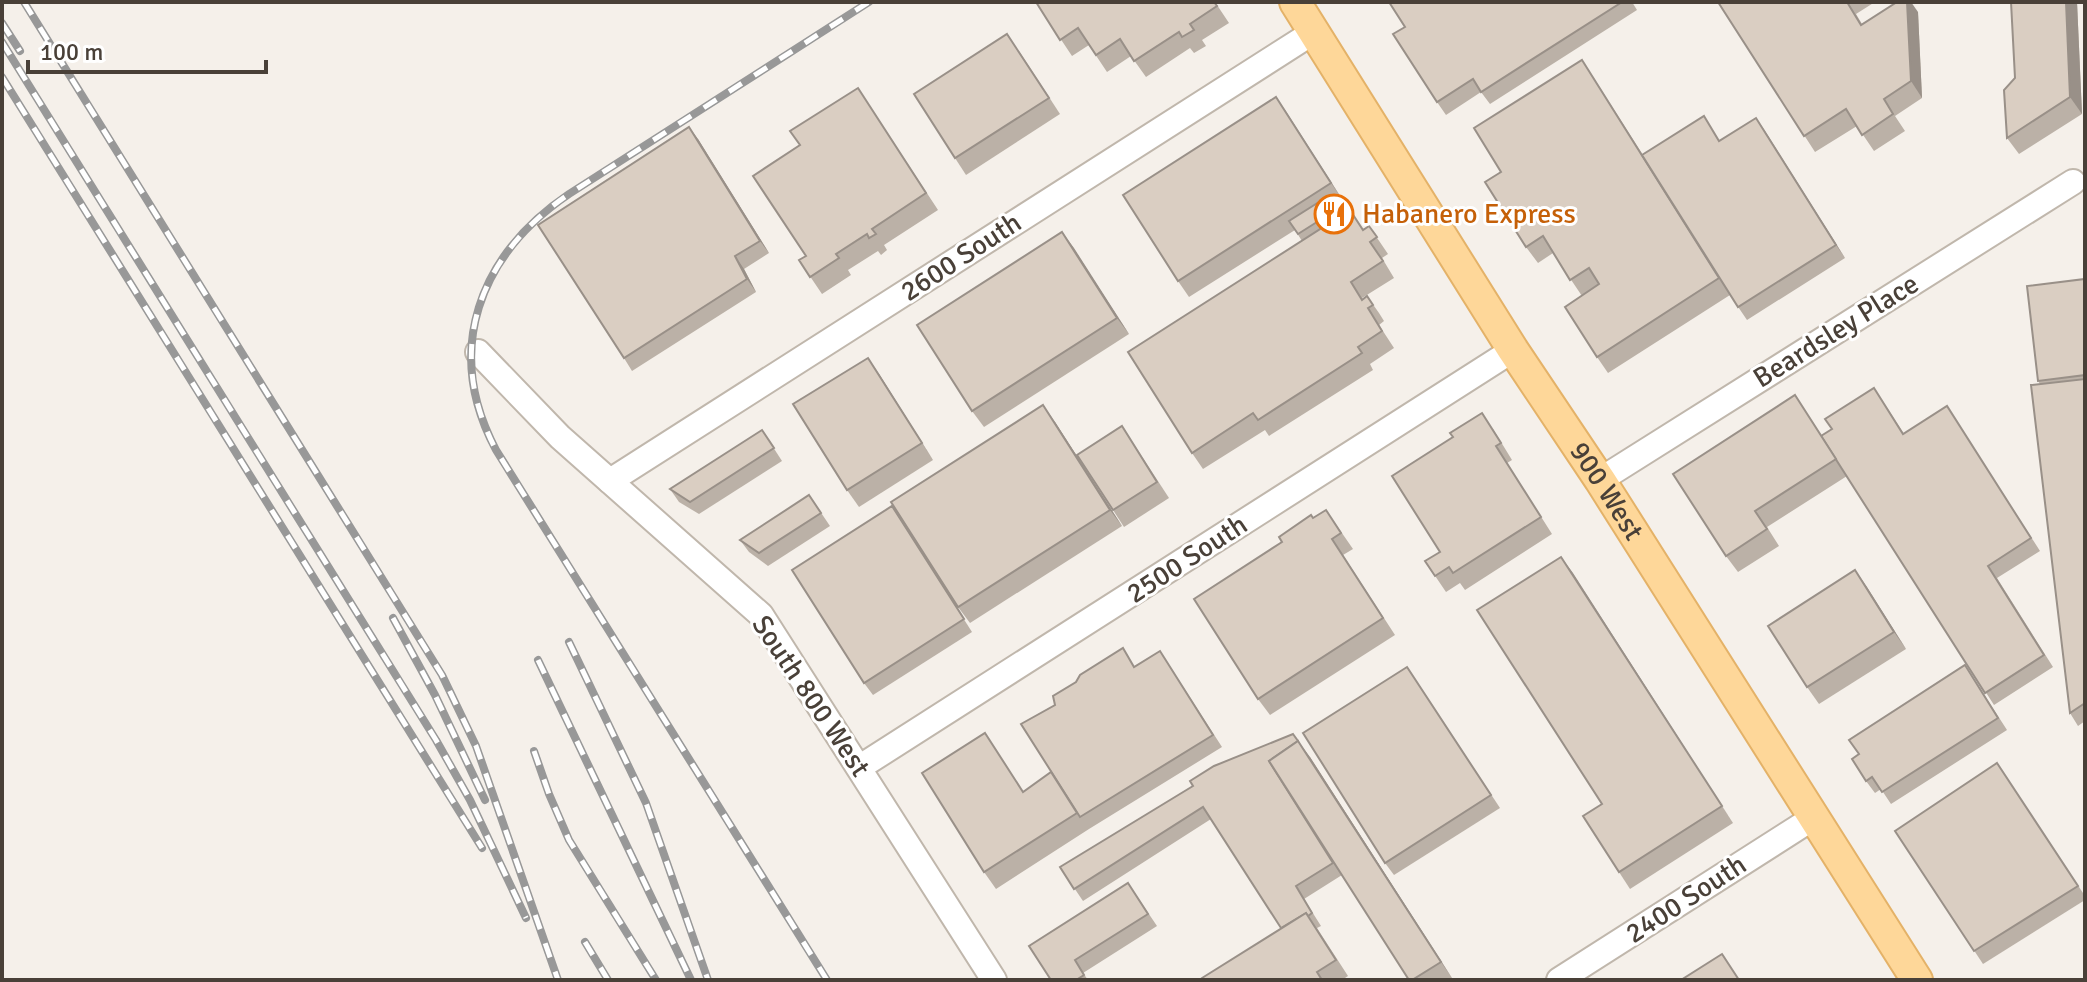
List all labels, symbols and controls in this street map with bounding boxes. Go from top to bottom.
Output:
scale bar [28,24,266,74]
text: 100 m [40,37,103,67]
restaurant icon: Habanero Express [1313,193,1355,235]
place label: Habanero Express [1362,197,1576,231]
street label: 2600 South [894,205,1028,309]
street label: Beardsley Place [1747,267,1925,395]
street label: 900 West [1562,435,1651,547]
street label: 2500 South [1120,507,1254,611]
street label: South 800 West [745,609,877,783]
street label: 2400 South [1619,847,1753,951]

